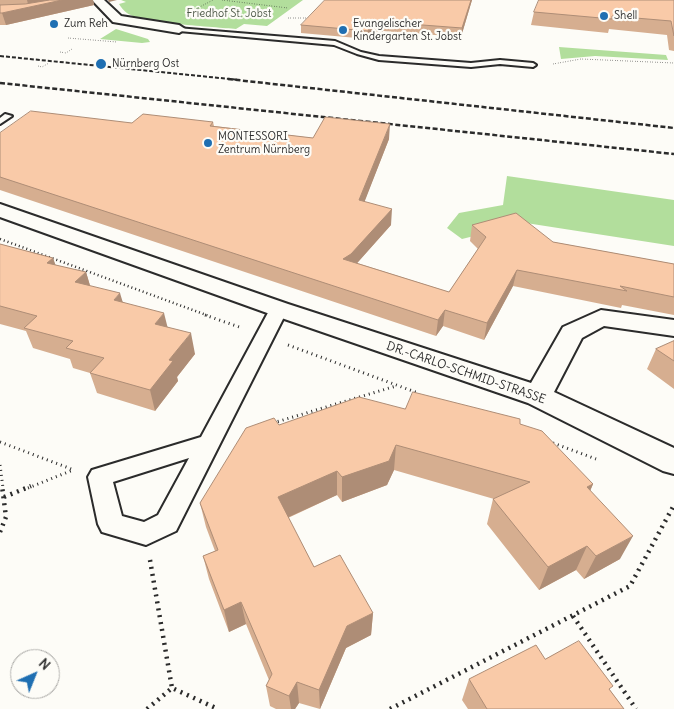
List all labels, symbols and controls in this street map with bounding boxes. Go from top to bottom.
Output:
park label: Friedhof St. Jobst [187,7,271,21]
place label: Shell [614,9,637,23]
marker: Shell [598,10,610,22]
place label: Zum Reh [64,17,108,31]
place label: Evangelischer Kindergarten St. Jobst [353,17,462,43]
marker: Zum Reh [48,18,60,30]
marker: Evangelischer Kindergarten St. Jobst [337,24,349,36]
marker: Nürnberg Ost [94,57,108,71]
place label: Nürnberg Ost [112,57,179,71]
place label: MONTESSORI Zentrum Nürnberg [218,130,310,156]
marker: MONTESSORI Zentrum Nürnberg [202,137,214,149]
street label: DR.-CARLO-SCHMID-STRASSE [385,339,547,407]
north arrow [10,649,60,699]
text: N [35,654,54,674]

